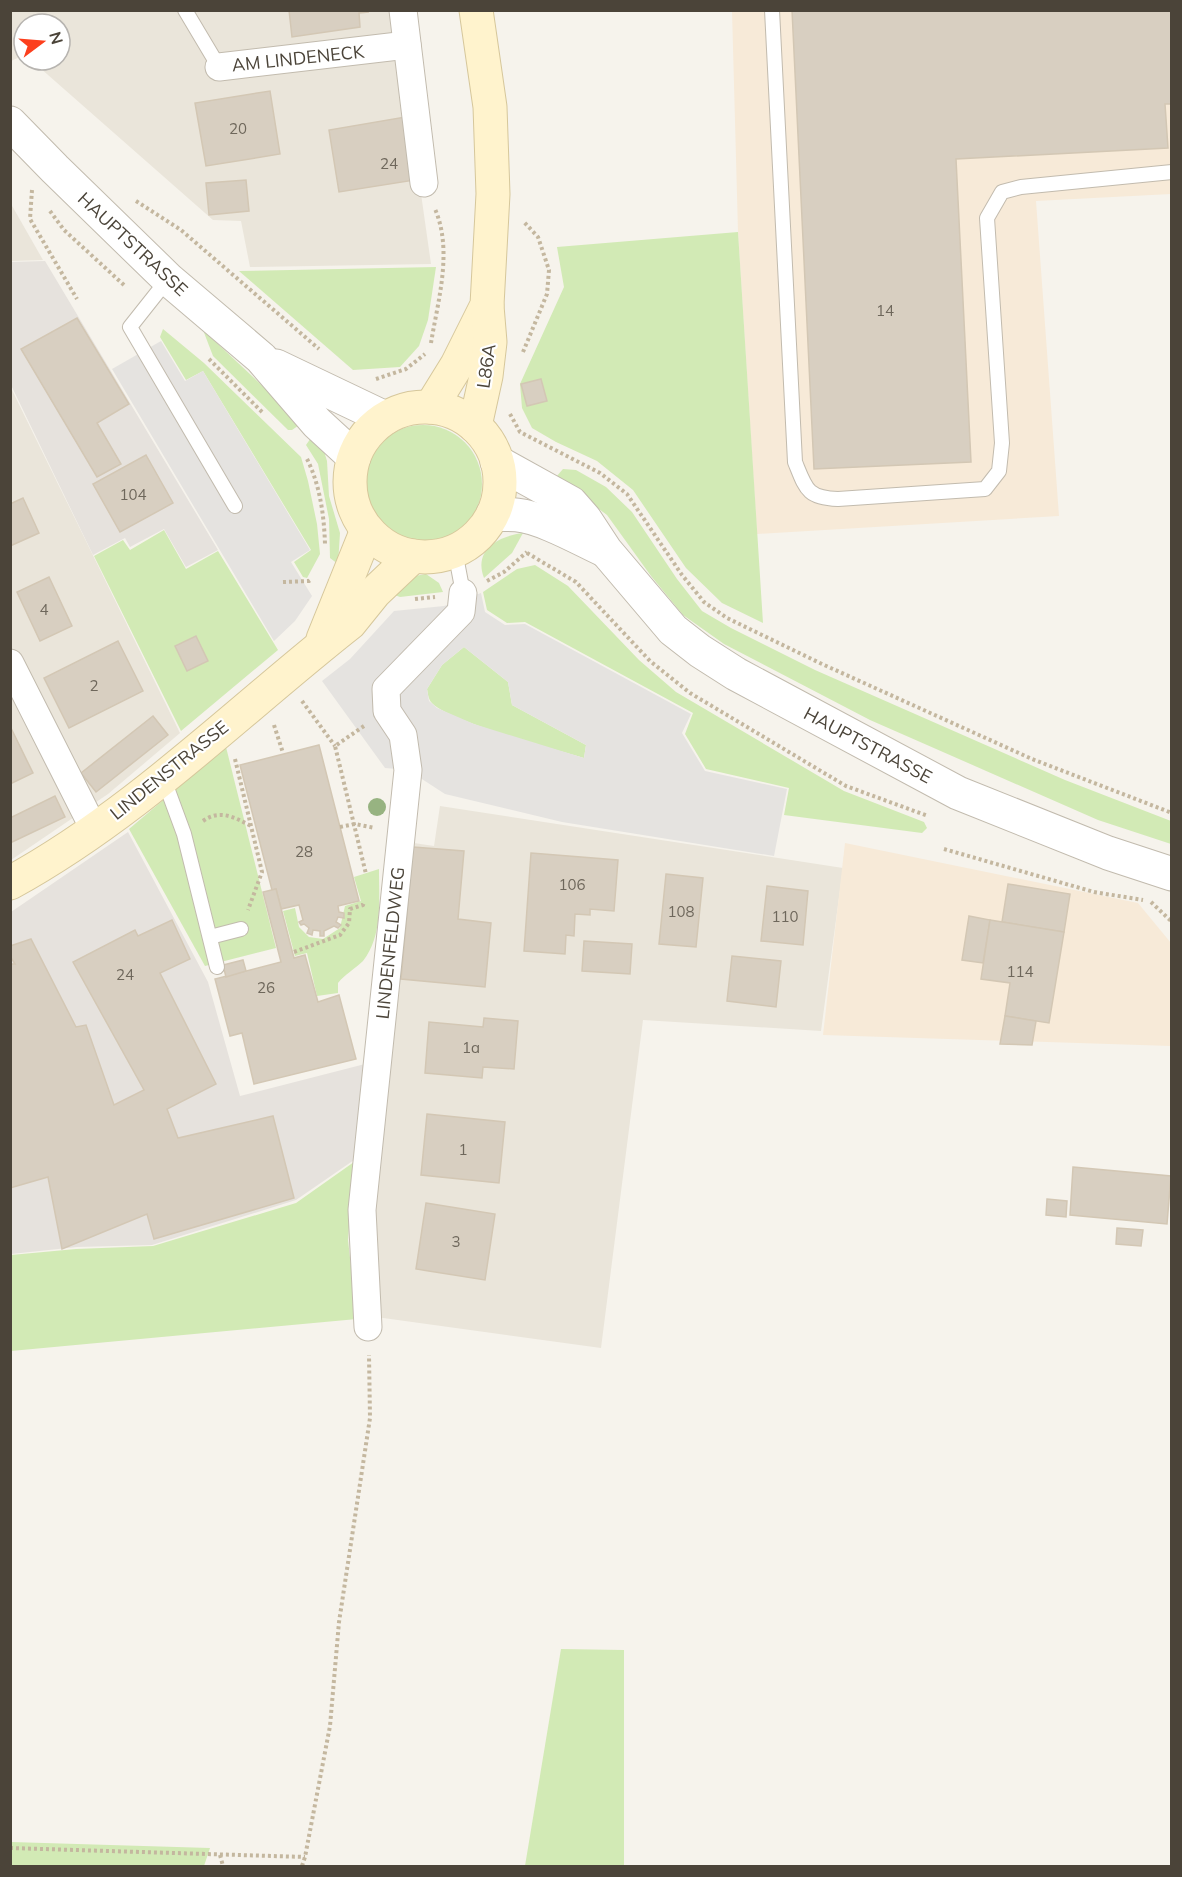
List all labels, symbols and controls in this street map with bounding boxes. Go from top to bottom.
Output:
north arrow [12,12,72,72]
text: N [45,29,68,46]
street label: AM LINDENECK [231,40,366,76]
house number: 20 [229,119,247,138]
house number: 24 [380,154,398,173]
street label: HAUPTSTRASSE [73,187,193,301]
house number: 14 [876,301,894,320]
street label: L86A [472,342,500,390]
house number: 104 [119,485,147,504]
house number: 4 [39,600,49,619]
house number: 2 [89,676,99,695]
street label: HAUPTSTRASSE [800,701,936,789]
street label: LINDENSTRASSE [105,715,233,825]
house number: 28 [295,842,313,861]
street label: LINDENFELDWEG [371,866,409,1020]
house number: 106 [558,875,586,894]
house number: 108 [667,902,695,921]
house number: 110 [771,907,799,926]
house number: 114 [1006,962,1034,981]
house number: 24 [116,965,134,984]
house number: 26 [257,978,275,997]
house number: 1a [462,1038,480,1057]
house number: 1 [458,1140,468,1159]
house number: 3 [451,1232,461,1251]

